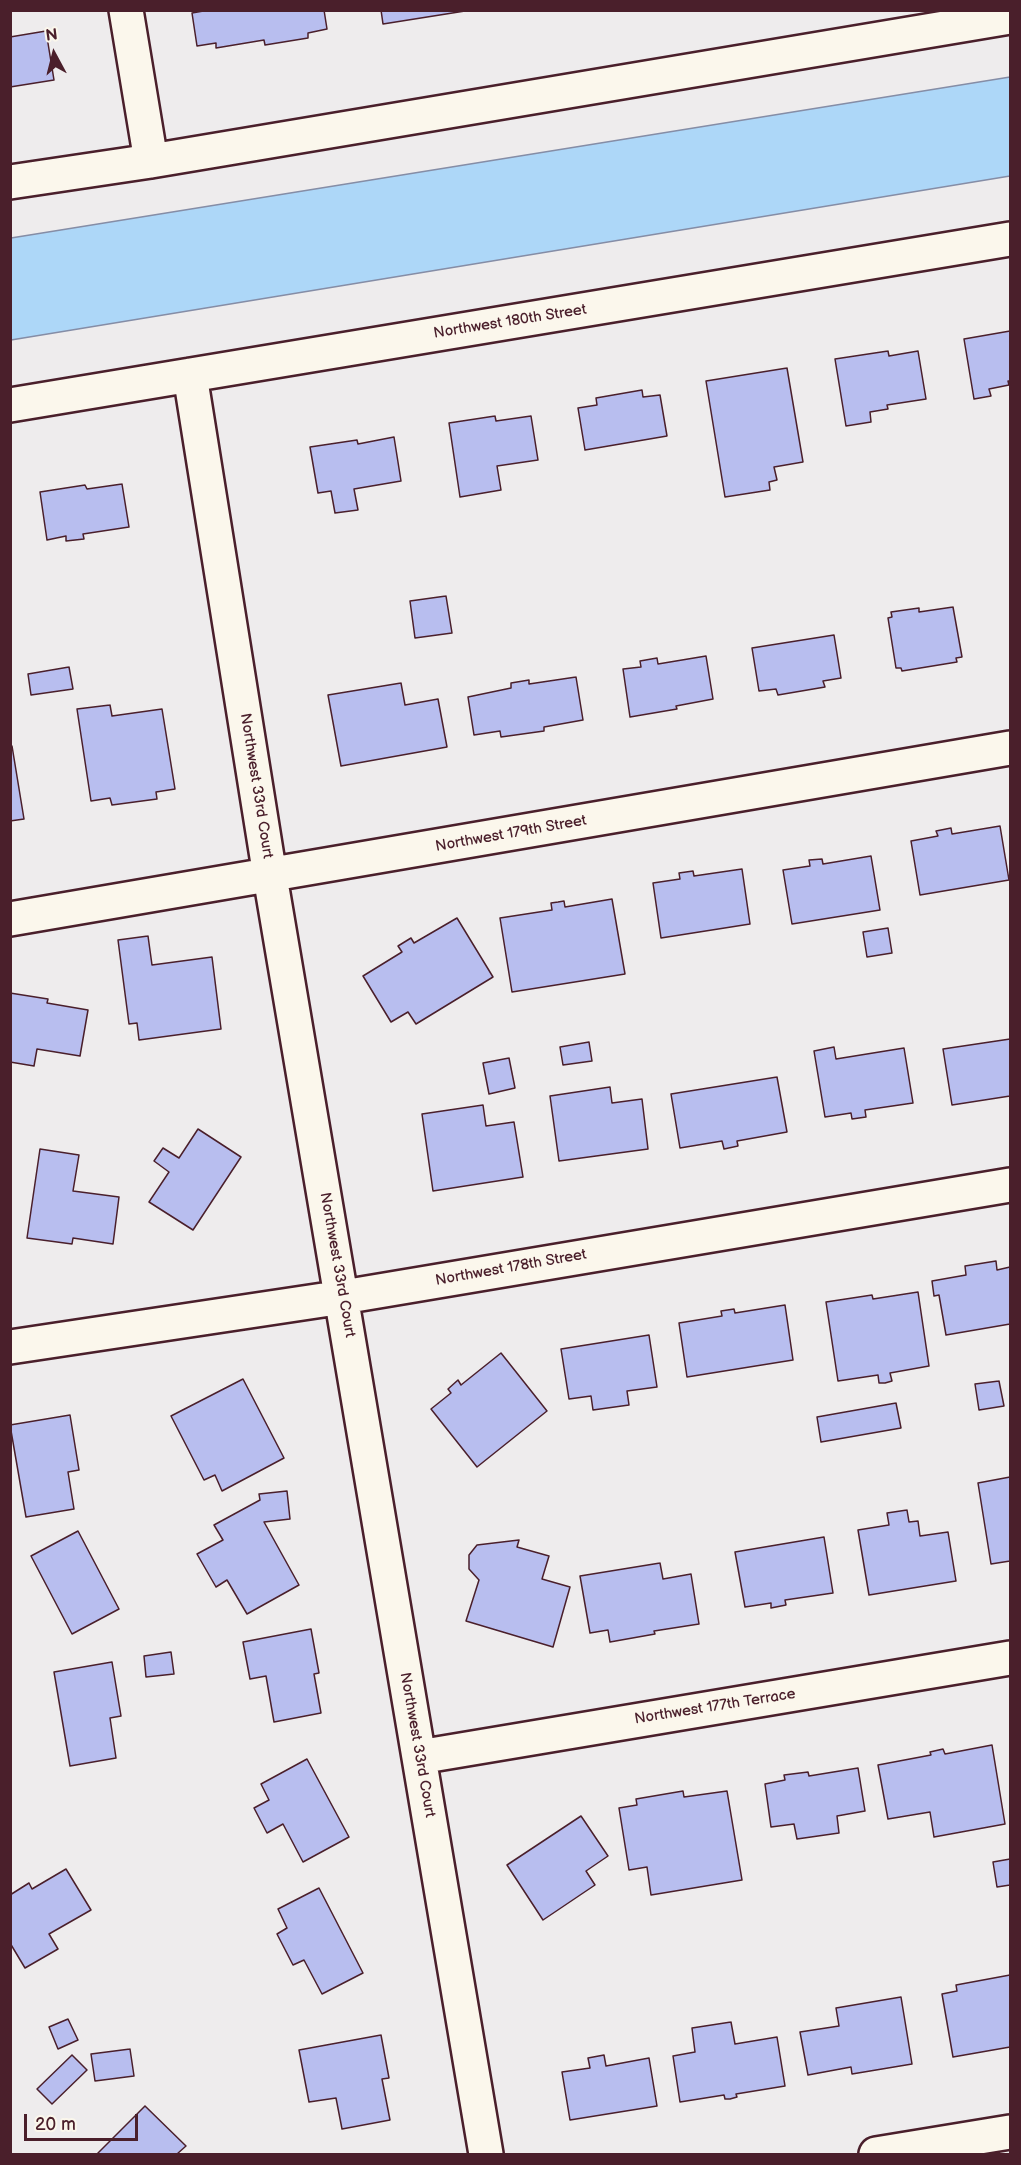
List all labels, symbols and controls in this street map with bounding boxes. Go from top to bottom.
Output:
north arrow [24,24,84,84]
text: N [45,25,59,46]
street label: Northwest 180th Street [432,301,588,343]
street label: Northwest 33rd Court [236,712,276,860]
street label: Northwest 179th Street [434,812,588,856]
street label: Northwest 33rd Court [315,1191,359,1339]
street label: Northwest 178th Street [434,1246,588,1290]
street label: Northwest 33rd Court [395,1671,439,1819]
street label: Northwest 177th Terrace [633,1685,797,1729]
scale bar [27,2102,141,2140]
text: 20 m [35,2114,76,2135]

